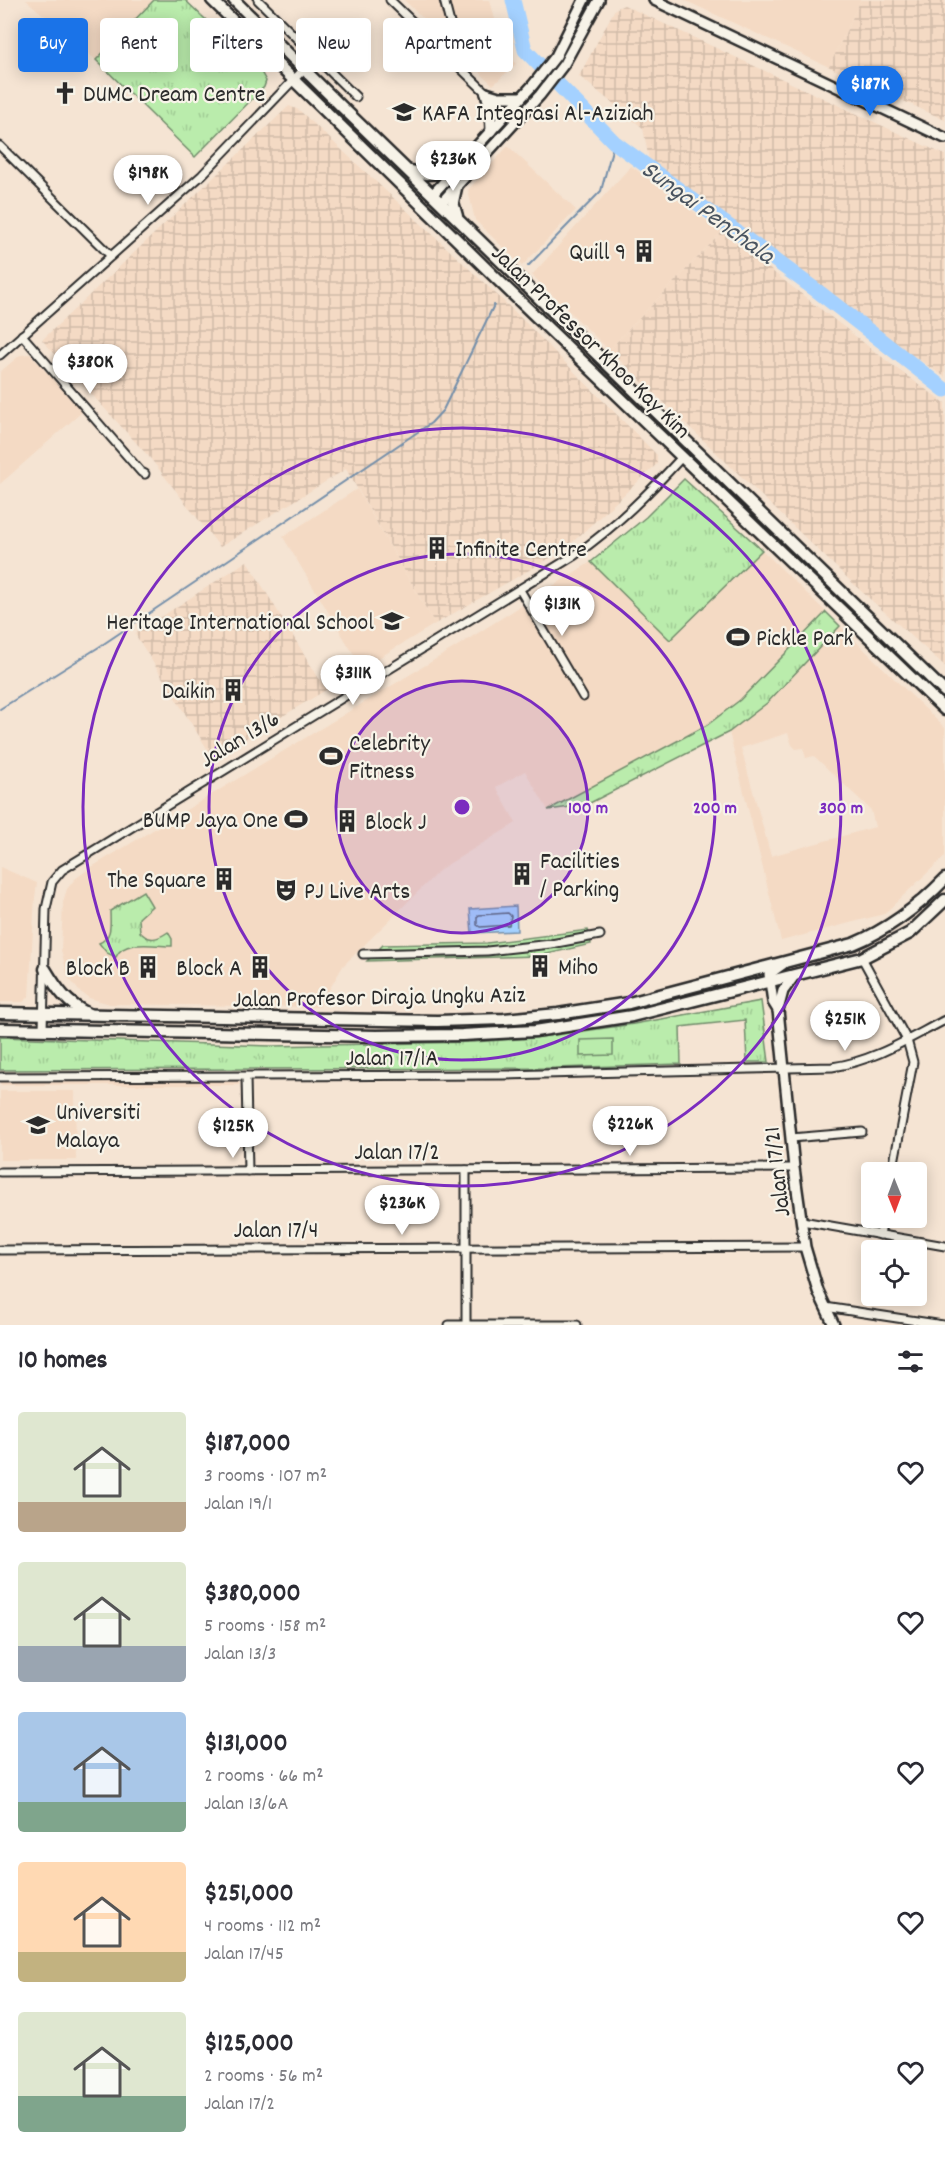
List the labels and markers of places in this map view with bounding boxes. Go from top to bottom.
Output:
pin: $187K [828,66,912,117]
place label: DUMC Dream Centre [83,79,265,113]
church icon: DUMC Dream Centre [52,80,78,106]
place label: KAFA Integrasi Al-Aziziah [422,98,654,132]
school or university icon: KAFA Integrasi Al-Aziziah [391,99,417,125]
pin: $236K [411,141,495,192]
pin: $198K [106,155,190,206]
place label: Quill 9 [569,237,626,271]
building icon: Quill 9 [631,238,657,264]
pin: $380K [48,344,132,395]
place label: Infinite Centre [455,534,587,568]
building icon: Infinite Centre [424,535,450,561]
pin: $131K [520,586,604,637]
place label: Heritage International School [106,607,374,641]
school or university icon: Heritage International School [379,608,405,634]
place label: Pickle Park [756,623,853,657]
sports icon: Pickle Park [725,624,751,650]
pin: $311K [311,655,395,706]
place label: Daikin [162,676,215,710]
building icon: Daikin [220,677,246,703]
place label: Celebrity Fitness [349,728,431,790]
sports icon: Celebrity Fitness [318,743,344,769]
centre of rings [452,797,472,817]
place label: BUMP Jaya One [143,805,278,839]
sports icon: BUMP Jaya One [283,806,309,832]
place label: Block J [365,807,427,841]
building icon: Block J [334,808,360,834]
place label: Facilities / Parking [540,846,620,908]
building icon: Facilities / Parking [509,861,535,887]
place label: The Square [107,865,206,899]
building icon: The Square [211,866,237,892]
place label: PJ Live Arts [304,876,410,910]
theatre icon: PJ Live Arts [273,877,299,903]
place label: Miho [558,952,598,986]
place label: Block B [66,953,130,987]
place label: Block A [176,953,242,987]
building icon: Miho [527,953,553,979]
building icon: Block B [135,954,161,980]
building icon: Block A [247,954,273,980]
pin: $251K [803,1001,887,1052]
place label: Universiti Malaya [56,1097,140,1159]
pin: $226K [588,1106,672,1157]
pin: $125K [191,1108,275,1159]
school or university icon: Universiti Malaya [25,1112,51,1138]
pin: $236K [360,1185,444,1236]

